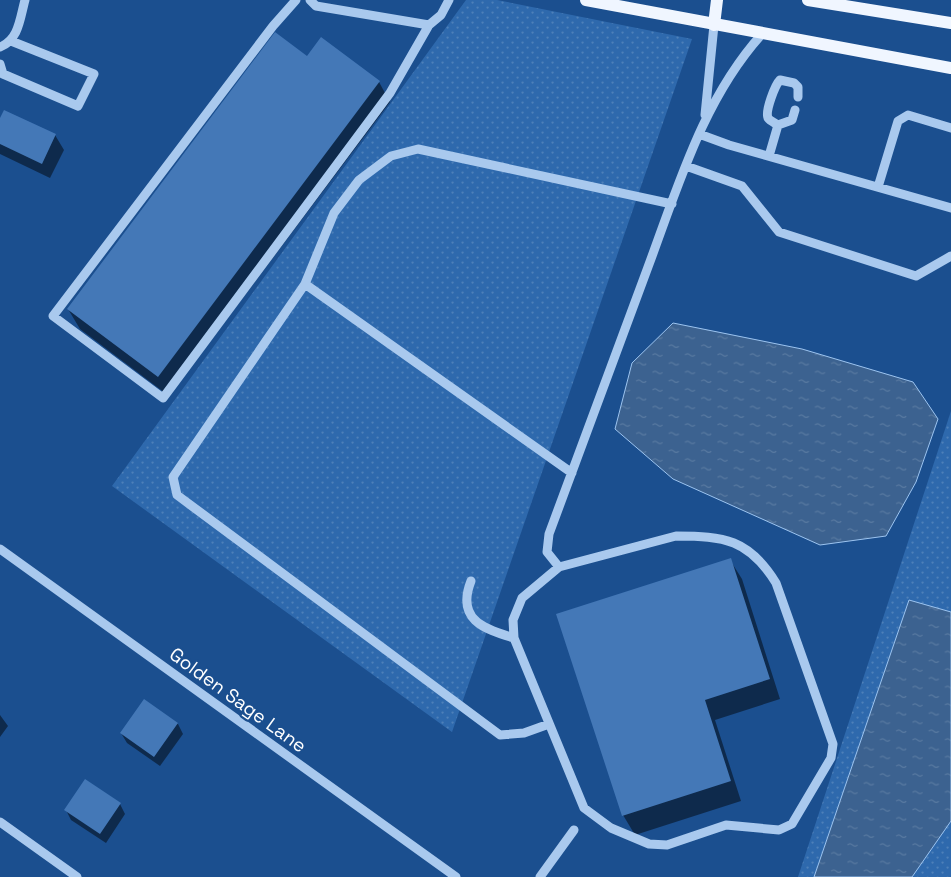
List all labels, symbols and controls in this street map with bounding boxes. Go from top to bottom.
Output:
street label: Golden Sage Lane [164,642,312,758]

